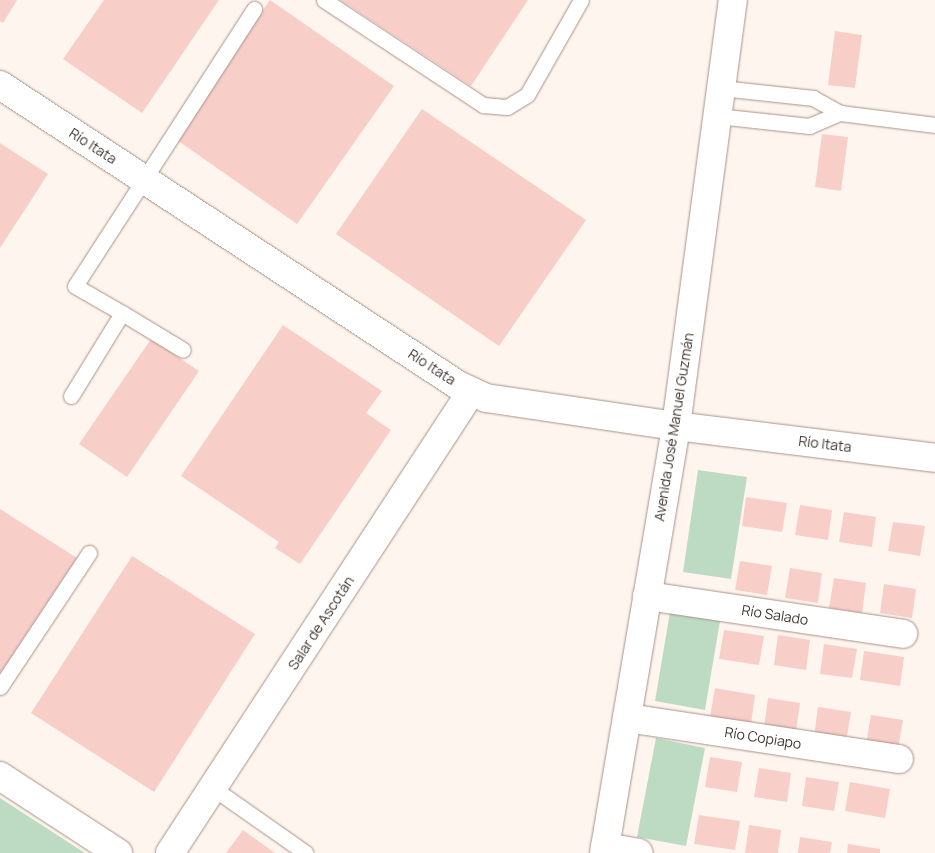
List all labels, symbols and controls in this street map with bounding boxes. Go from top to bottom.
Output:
street label: Río Itata [66,124,120,168]
street label: Avenida José Manuel Guzmán [651,332,697,522]
street label: Río Itata [405,345,459,389]
street label: Río Itata [798,432,852,456]
street label: Salar de Ascotán [284,573,358,673]
street label: Río Salado [740,601,810,629]
street label: Río Copiapo [723,724,803,752]

